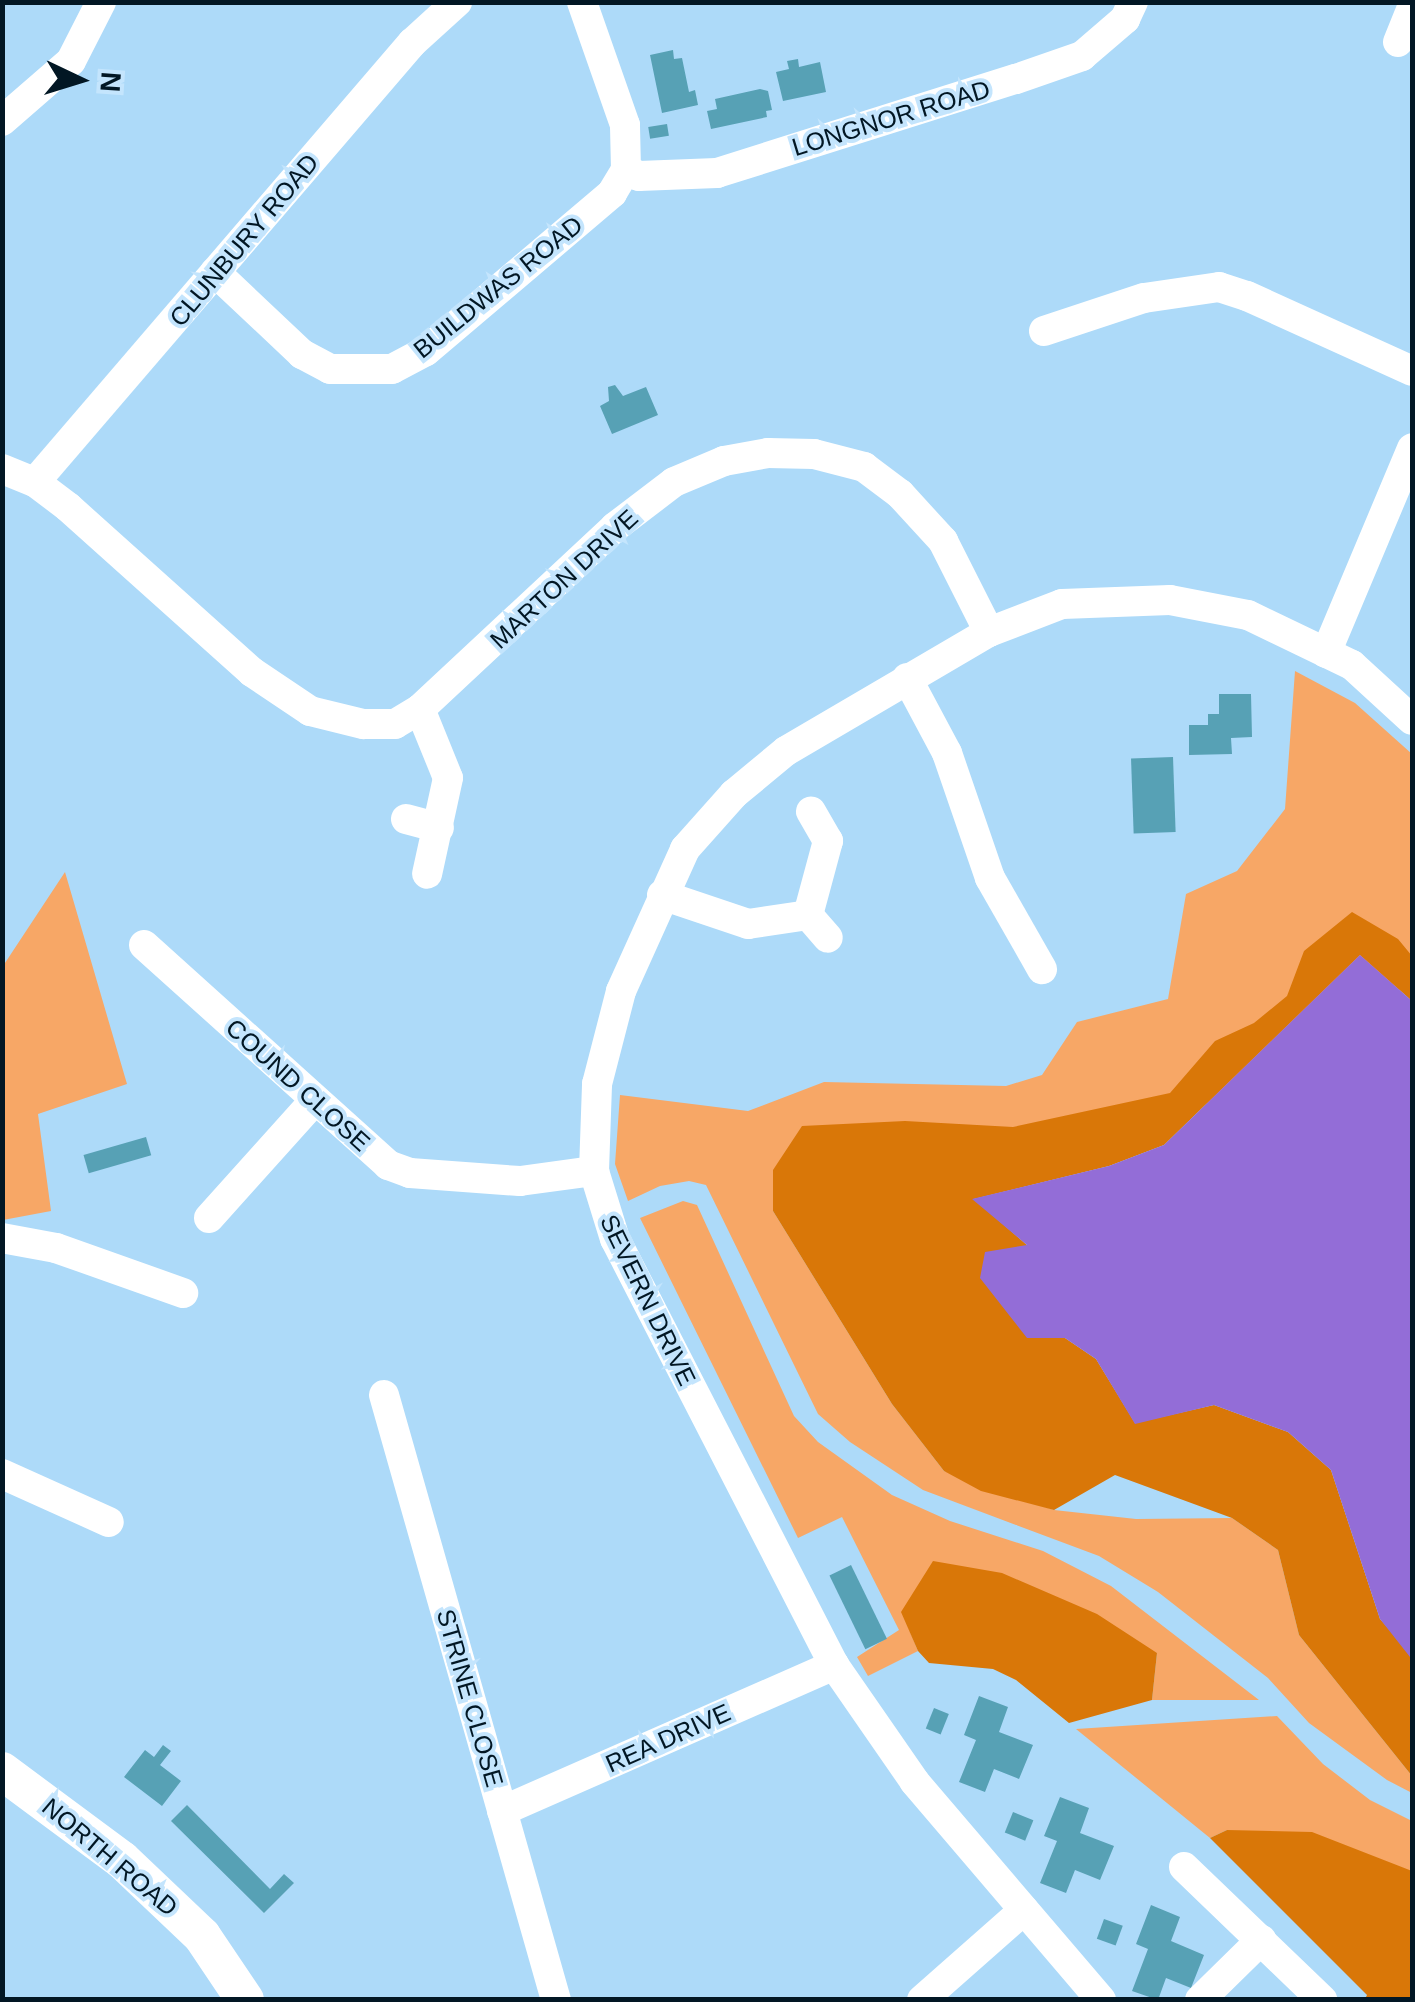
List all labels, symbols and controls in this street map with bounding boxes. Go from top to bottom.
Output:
north arrow [30,30,130,130]
text: N [94,71,127,93]
street label: LONGNOR ROAD [788,74,994,162]
street label: CLUNBURY ROAD [163,148,325,332]
street label: BUILDWAS ROAD [407,210,589,364]
street label: MARTON DRIVE [484,503,644,655]
street label: COUND CLOSE [220,1013,376,1157]
street label: SEVERN DRIVE [594,1210,702,1390]
street label: STRINE CLOSE [430,1606,510,1790]
street label: REA DRIVE [600,1697,736,1779]
street label: NORTH ROAD [36,1792,184,1922]

